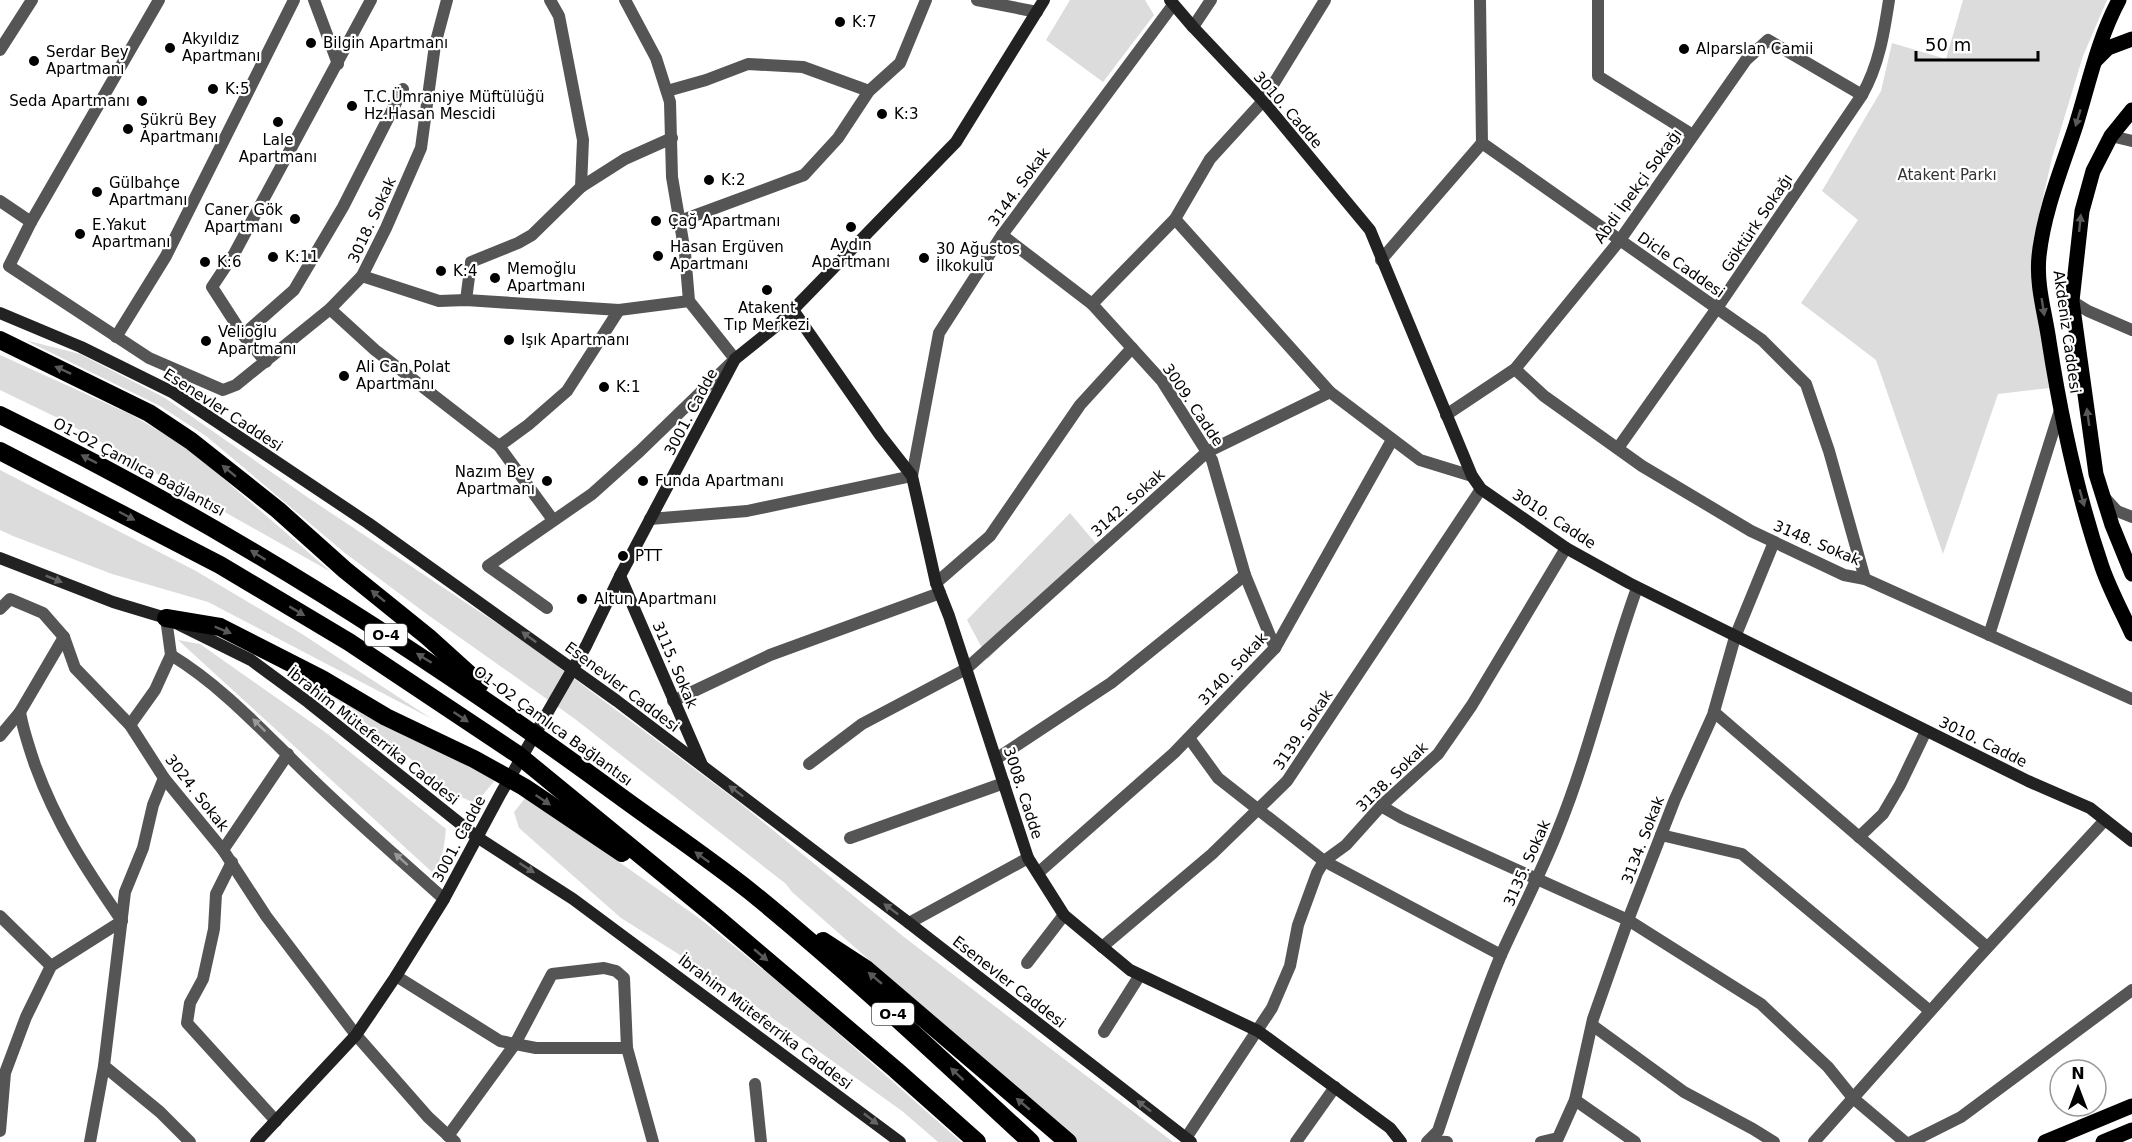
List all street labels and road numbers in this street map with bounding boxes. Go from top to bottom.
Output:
street label: 3010. Cadde [1250,68,1326,152]
street label: Abdi İpekçi Sokağı [1590,125,1686,247]
street label: 3144. Sokak [984,144,1054,230]
street label: Göktürk Sokağı [1718,171,1796,275]
street label: 3018. Sokak [344,174,400,266]
street label: Dicle Caddesi [1634,228,1728,302]
street label: Akdeniz Caddesi [2049,269,2085,395]
street label: 3009. Cadde [1159,360,1227,450]
street label: Esenevler Caddesi [160,365,286,455]
street label: 3001. Cadde [661,366,721,458]
street label: O1-O2 Çamlıca Bağlantısı [50,414,228,520]
street label: 3142. Sokak [1088,465,1169,541]
street label: 3010. Cadde [1509,485,1599,553]
street label: 3148. Sokak [1771,517,1863,570]
street label: 3115. Sokak [649,619,702,711]
road number: O-4 [365,624,407,646]
street label: 3140. Sokak [1195,629,1271,709]
street label: Esenevler Caddesi [561,638,683,736]
street label: O1-O2 Çamlıca Bağlantısı [470,662,636,790]
street label: İbrahim Müteferrika Caddesi [284,663,463,809]
street label: 3139. Sokak [1270,686,1337,773]
street label: 3010. Cadde [1936,713,2030,771]
street label: 3138. Sokak [1352,738,1432,816]
street label: 3008. Cadde [1000,745,1046,841]
street label: 3024. Sokak [161,751,233,835]
street label: 3001. Cadde [429,793,489,885]
street label: 3134. Sokak [1618,793,1668,887]
street label: 3135. Sokak [1500,817,1554,909]
street label: Esenevler Caddesi [949,932,1069,1032]
street label: İbrahim Müteferrika Caddesi [675,950,856,1093]
road number: O-4 [872,1003,914,1025]

